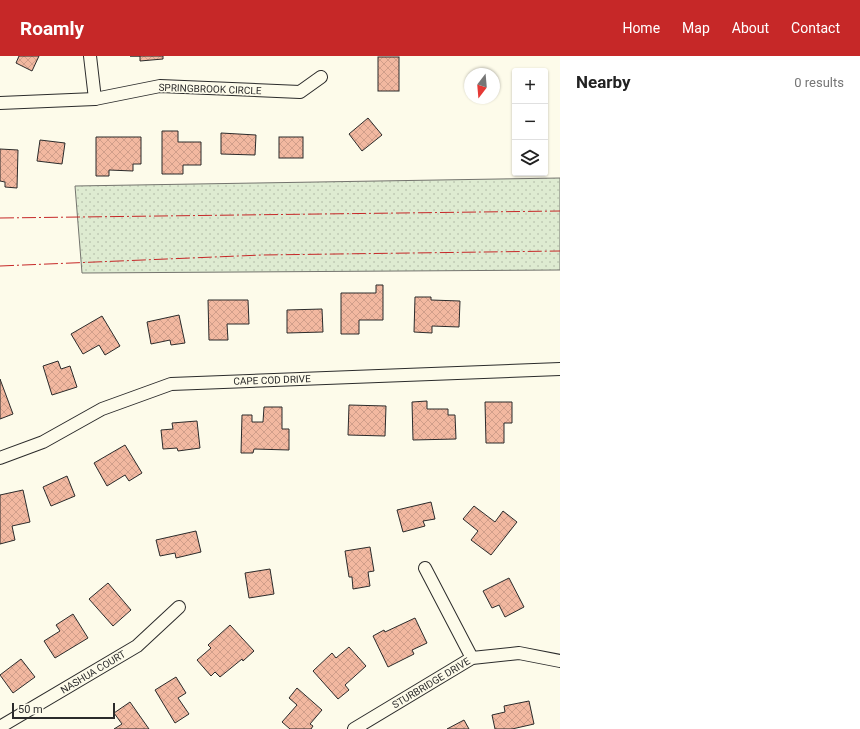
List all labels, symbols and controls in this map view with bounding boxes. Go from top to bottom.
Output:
text: Roamly [20,17,84,40]
text: Home [622,20,660,36]
text: Map [682,20,710,36]
text: About [732,20,769,36]
text: Contact [791,20,840,36]
north arrow [464,68,500,104]
map controls [512,68,548,176]
button: + [512,68,548,104]
text: Nearby [576,72,631,92]
text: 0 results [794,75,844,90]
street label: SPRINGBROOK CIRCLE [158,82,262,96]
button: − [512,104,548,140]
button: layers [512,140,548,176]
street label: CAPE COD DRIVE [233,373,311,387]
street label: NASHUA COURT [59,648,127,696]
street label: STURBRIDGE DRIVE [390,655,472,711]
scale bar [12,701,115,720]
text: 50 m [18,703,43,716]

